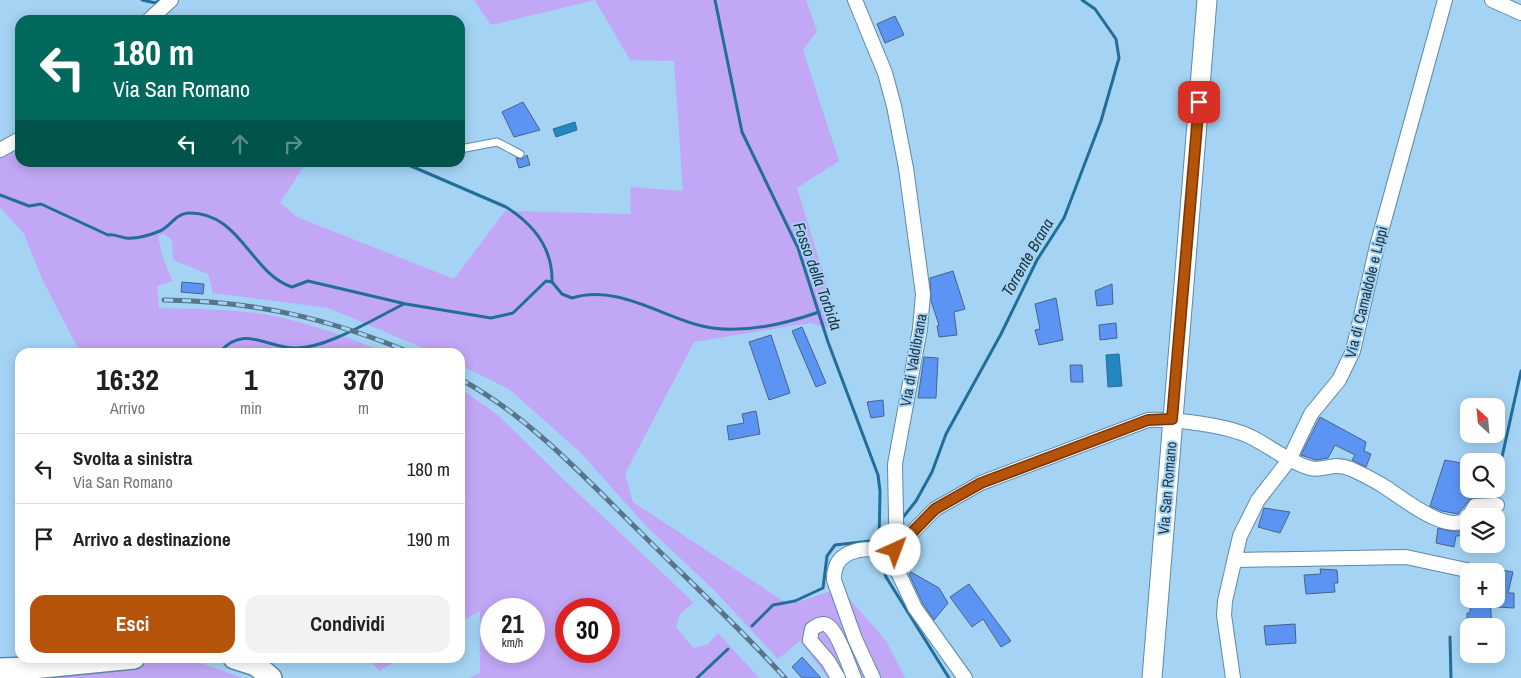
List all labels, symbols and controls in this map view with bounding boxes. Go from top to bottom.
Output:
text: 180 m [113,29,194,76]
icon: left [30,35,95,100]
text: Via San Romano [113,74,250,104]
pin [1178,81,1220,123]
icon: arrive [1185,88,1213,116]
icon: left [173,130,201,158]
icon: ahead [226,130,254,158]
icon: right [279,130,307,158]
water label: Torrente Brana [996,214,1058,300]
water label: Fosso della Torbida [788,219,848,333]
street label: Via di Camaldole e Lippi [1339,224,1393,360]
street label: Via di Valdibrana [895,312,932,408]
text: 16:32 [96,359,159,399]
text: 1 [244,359,258,399]
text: 370 [343,359,384,399]
text: Arrivo [110,397,145,419]
text: min [240,397,262,419]
text: m [358,397,369,419]
north arrow [1460,398,1505,442]
map controls [1460,398,1505,663]
street label: Via San Romano [1152,440,1182,535]
text: Svolta a sinistra [73,445,193,471]
button: search [1460,453,1505,498]
icon: left [30,455,58,483]
text: 180 m [407,456,450,482]
text: Via San Romano [73,471,173,493]
button: layers [1460,508,1505,553]
position arrow [868,523,920,575]
icon: arrive [30,525,58,553]
text: Arrivo a destinazione [73,526,231,552]
text: 190 m [407,526,450,552]
button: + [1460,563,1505,608]
button: Esci [30,595,235,653]
button: Condividi [245,595,450,653]
speed limit sign: 30 [555,598,620,663]
text: 21 [501,607,524,641]
button: − [1460,618,1505,663]
text: km/h [502,635,523,651]

